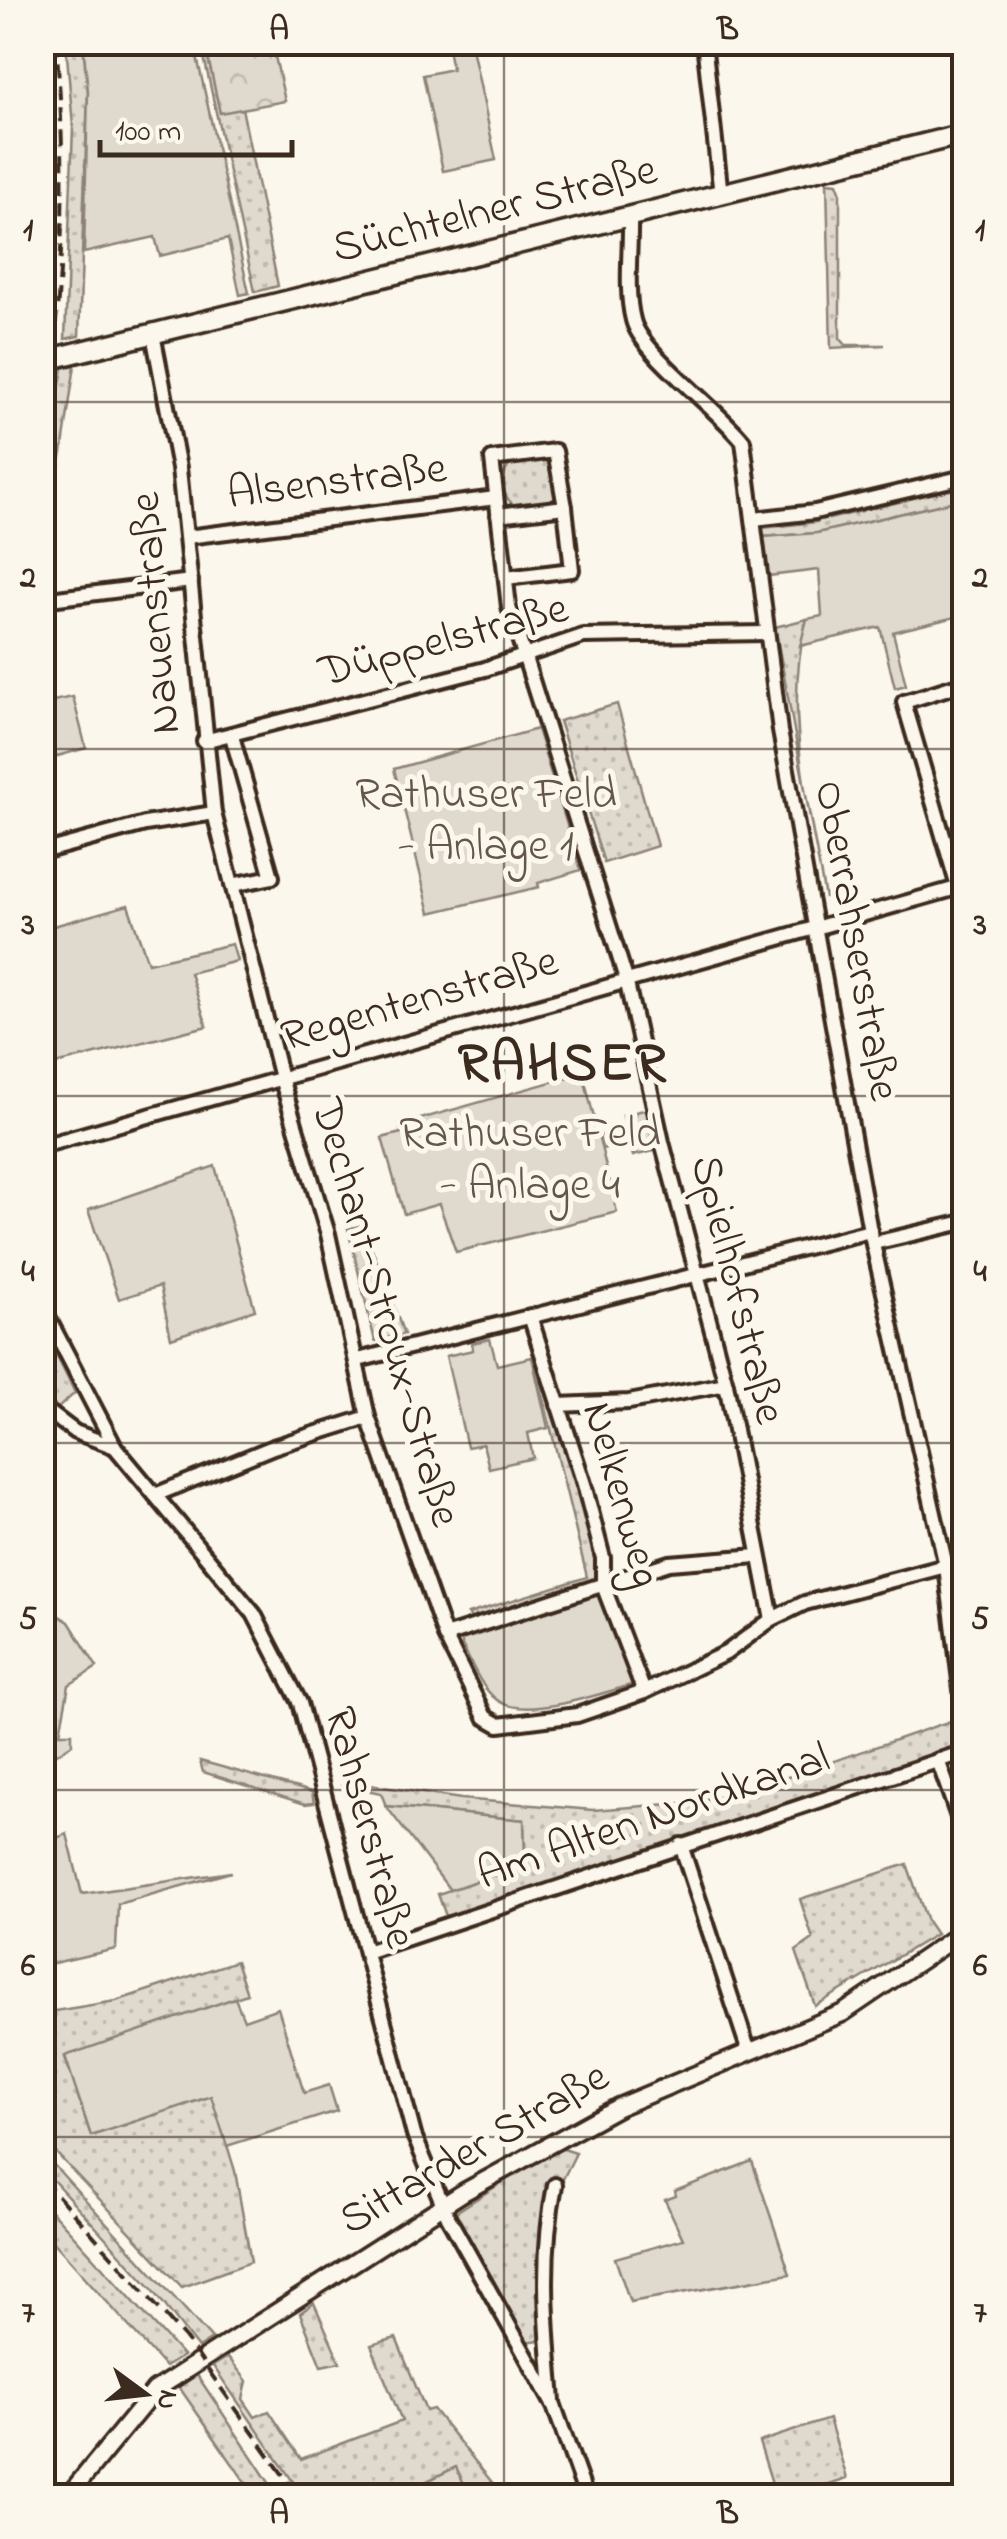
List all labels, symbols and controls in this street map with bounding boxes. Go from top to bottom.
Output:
text: A [269,8,289,55]
text: B [715,8,739,55]
scale bar [100,95,292,157]
text: 100 m [115,111,181,155]
street label: Süchtelner Straße [326,139,665,283]
text: 1 [23,209,33,256]
text: 1 [975,209,985,256]
street label: Alsenstraße [224,437,451,529]
street label: Nauenstraße [113,488,200,737]
text: 2 [19,556,36,603]
text: 2 [971,556,988,603]
street label: Düppelstraße [311,577,577,707]
park label: Rathuser Feld - Anlage 1 [355,763,617,882]
street label: Oberrahserstraße [794,776,916,1107]
text: 3 [20,903,35,950]
text: 3 [972,903,987,950]
street label: Regentenstraße [274,930,567,1073]
district label: RAHSER [458,1026,668,1106]
street label: Dechant-Stroux-Straße [291,1090,477,1536]
park label: Rathuser Feld - Anlage 4 [399,1102,661,1221]
street label: Spielhofstraße [671,1149,801,1432]
text: 4 [21,1250,35,1297]
text: 4 [973,1250,987,1297]
street label: Nelkenweg [561,1395,678,1596]
text: 5 [19,1597,37,1644]
text: 5 [971,1597,989,1644]
street label: Rahserstraße [304,1700,432,1957]
street label: Am Alten Nordkanal [469,1727,839,1909]
text: 6 [21,1944,35,1991]
text: 6 [973,1944,987,1991]
street label: Sittarder Straße [328,2045,623,2254]
text: 7 [21,2291,35,2338]
text: 7 [973,2291,987,2338]
north arrow [95,2344,195,2444]
text: N [144,2385,188,2414]
text: A [269,2492,289,2539]
text: B [715,2492,739,2539]

